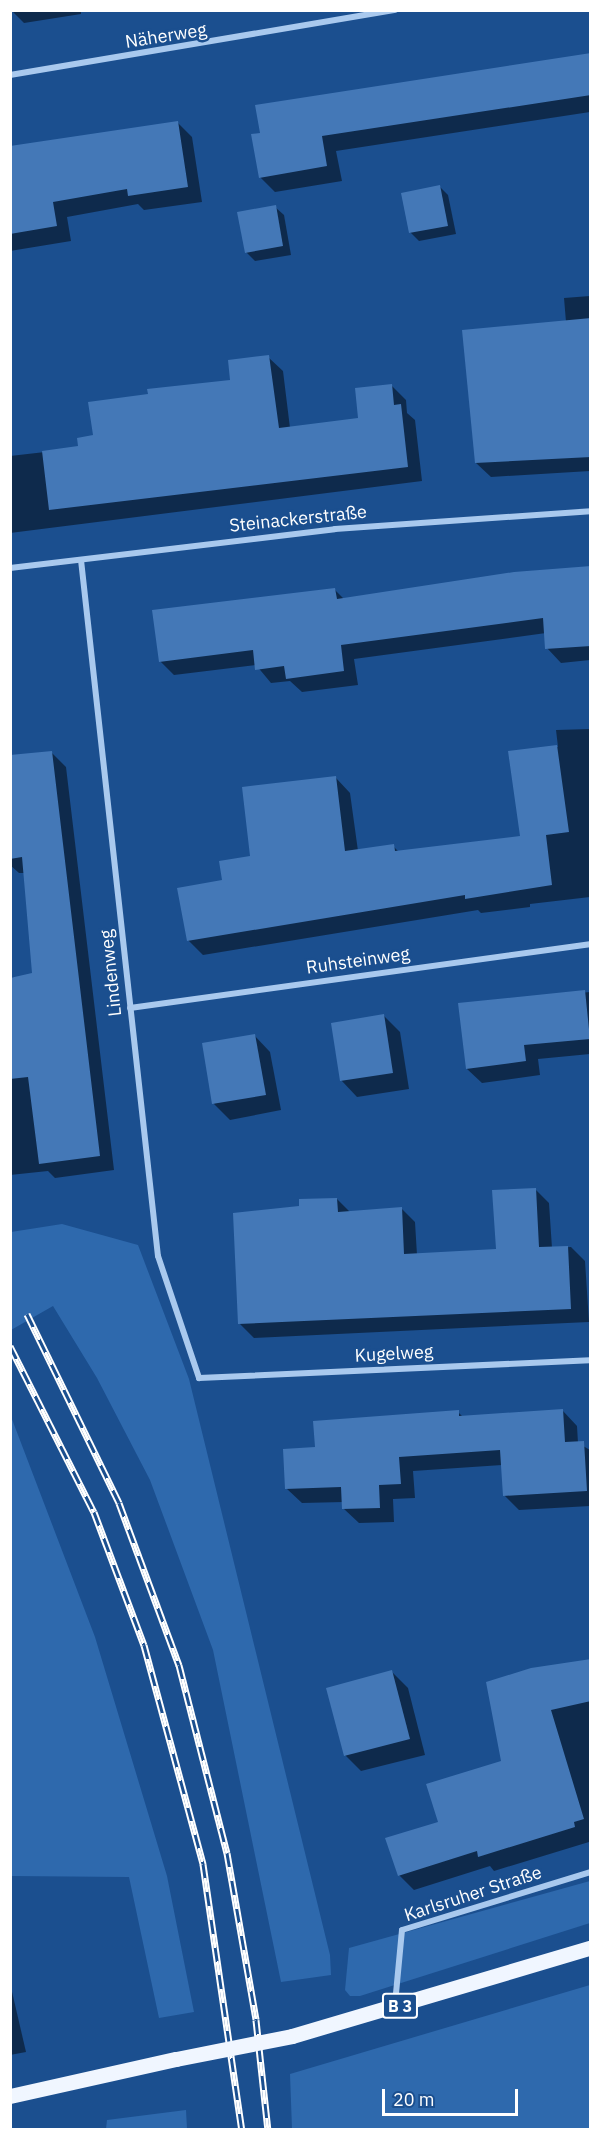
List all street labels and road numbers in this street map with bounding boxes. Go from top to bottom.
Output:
street label: Näherweg [124,19,208,53]
street label: Steinackerstraße [228,501,368,537]
street label: Lindenweg [96,928,126,1018]
street label: Ruhsteinweg [305,943,411,979]
street label: Kugelweg [354,1341,434,1367]
street label: Karlsruher Straße [402,1862,544,1926]
road number: B 3 [380,1993,420,2019]

